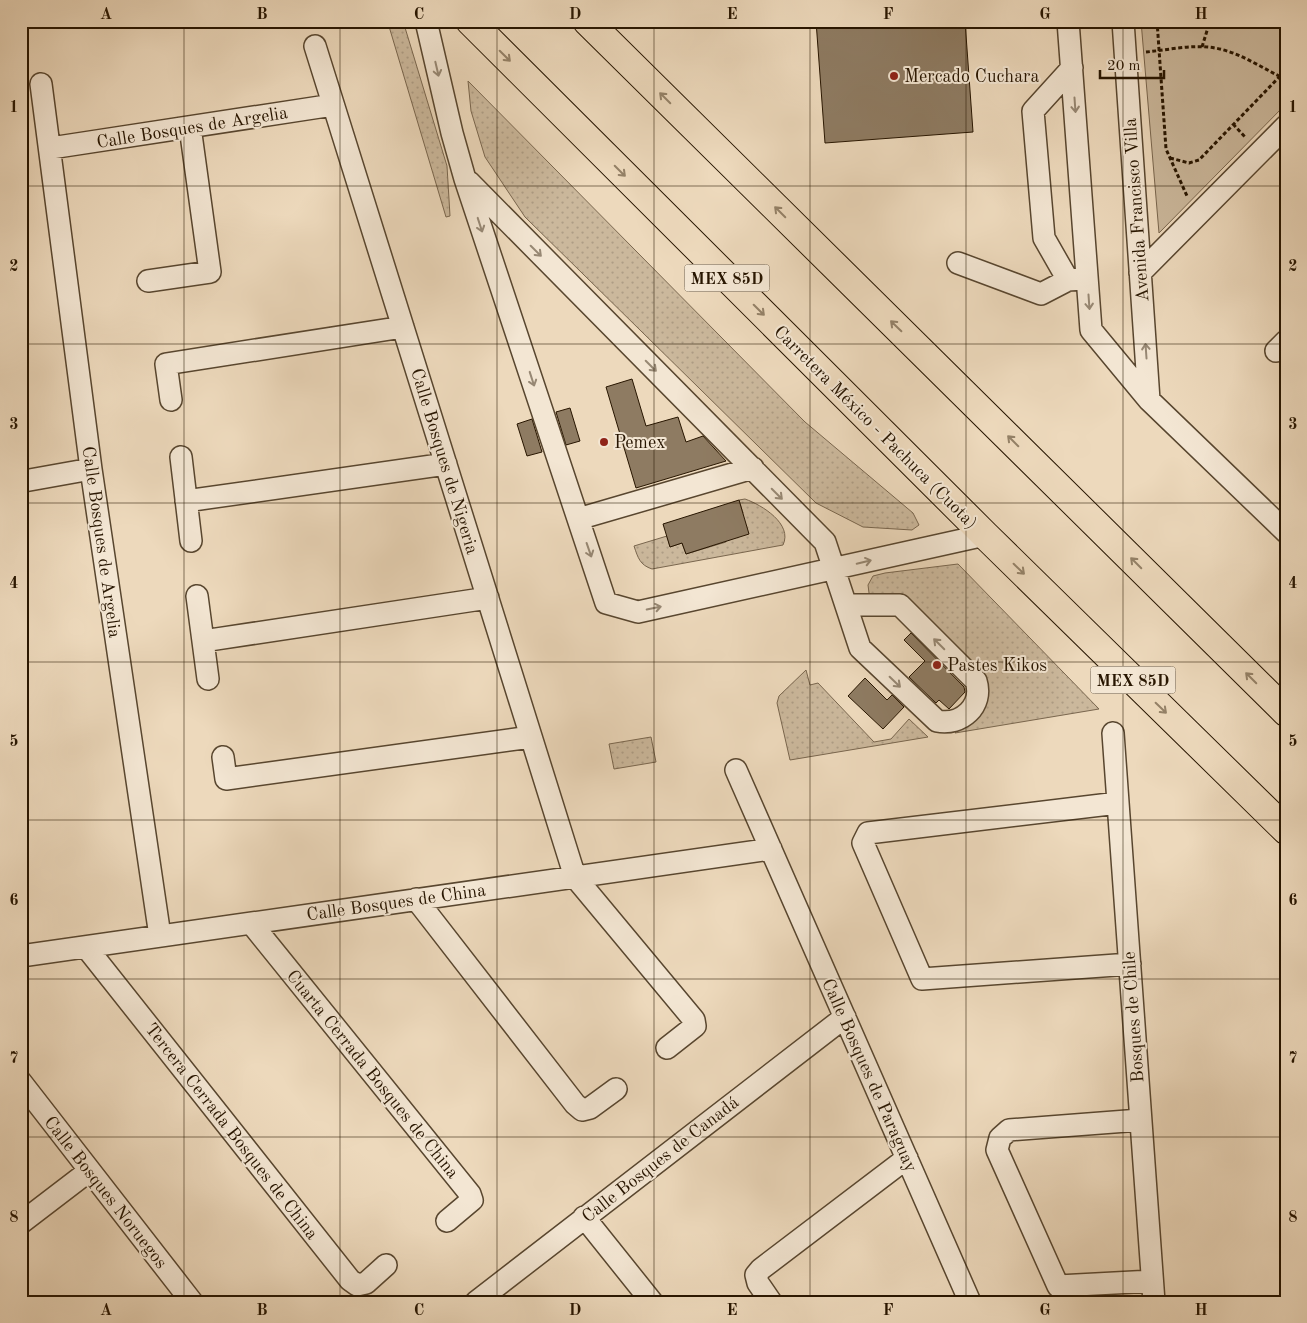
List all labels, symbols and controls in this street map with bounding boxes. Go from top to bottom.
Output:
text: A [100,7,112,23]
text: B [256,7,268,23]
text: C [414,7,424,23]
text: D [569,7,581,23]
text: E [726,7,738,23]
text: F [883,7,894,23]
text: G [1039,7,1051,23]
text: H [1194,7,1208,23]
scale bar [1100,48,1163,80]
one-way arrow [498,50,511,62]
text: 20 m [1107,59,1141,74]
one-way arrow [433,60,442,76]
place label: Mercado Cuchara [904,68,1039,86]
marker: Mercado Cuchara [888,70,900,82]
one-way arrow [658,92,671,104]
one-way arrow [1070,96,1079,112]
text: 1 [9,100,19,116]
text: 1 [1288,100,1298,116]
street label: Calle Bosques de Argelia [95,104,289,152]
street label: Avenida Francisco Villa [1122,117,1152,303]
one-way arrow [613,164,625,176]
one-way arrow [774,206,786,219]
one-way arrow [476,217,486,233]
one-way arrow [530,244,542,257]
text: 2 [9,259,19,275]
text: 2 [1288,259,1298,275]
road number: MEX 85D [684,264,770,292]
one-way arrow [1085,293,1094,309]
one-way arrow [753,304,765,316]
one-way arrow [890,320,902,332]
street label: Carretera México - Pachuca (Cuota) [770,322,981,533]
one-way arrow [1141,343,1150,359]
one-way arrow [644,360,657,372]
street label: Calle Bosques de Nigeria [407,366,481,557]
one-way arrow [528,371,537,387]
text: 3 [9,417,19,433]
text: 3 [1288,417,1298,433]
place label: Pemex [614,434,666,452]
one-way arrow [1007,435,1019,447]
marker: Pemex [598,436,610,448]
street label: Calle Bosques de Argelia [79,445,123,639]
one-way arrow [771,487,783,499]
one-way arrow [585,542,594,557]
one-way arrow [855,557,871,566]
one-way arrow [1130,557,1142,569]
one-way arrow [1013,563,1025,575]
text: 4 [9,576,19,592]
text: 4 [1288,576,1298,592]
one-way arrow [645,603,661,612]
one-way arrow [933,638,945,650]
place label: Pastes Kikos [947,657,1047,675]
marker: Pastes Kikos [931,659,943,671]
road number: MEX 85D [1090,666,1176,694]
one-way arrow [1245,671,1257,684]
one-way arrow [889,676,902,688]
one-way arrow [1154,702,1167,714]
text: 5 [9,734,19,750]
text: 5 [1288,734,1298,750]
street label: Calle Bosques de China [305,881,487,924]
text: 6 [9,893,19,909]
text: 6 [1288,893,1298,909]
street label: Bosques de Chile [1120,951,1148,1083]
street label: Cuarta Cerrada Bosques de China [283,967,462,1182]
street label: Calle Bosques de Paraguay [818,976,920,1175]
street label: Tercera Cerrada Bosques de China [141,1020,321,1243]
text: 7 [9,1051,19,1067]
text: 7 [1288,1051,1298,1067]
street label: Calle Bosques de Canadá [579,1093,742,1226]
street label: Calle Bosques Noruegos [40,1113,170,1272]
text: 8 [9,1210,19,1226]
text: 8 [1288,1210,1298,1226]
text: A [100,1303,112,1319]
text: B [256,1303,268,1319]
text: C [414,1303,424,1319]
text: D [569,1303,581,1319]
text: E [726,1303,738,1319]
text: F [883,1303,894,1319]
text: G [1039,1303,1051,1319]
text: H [1194,1303,1208,1319]

